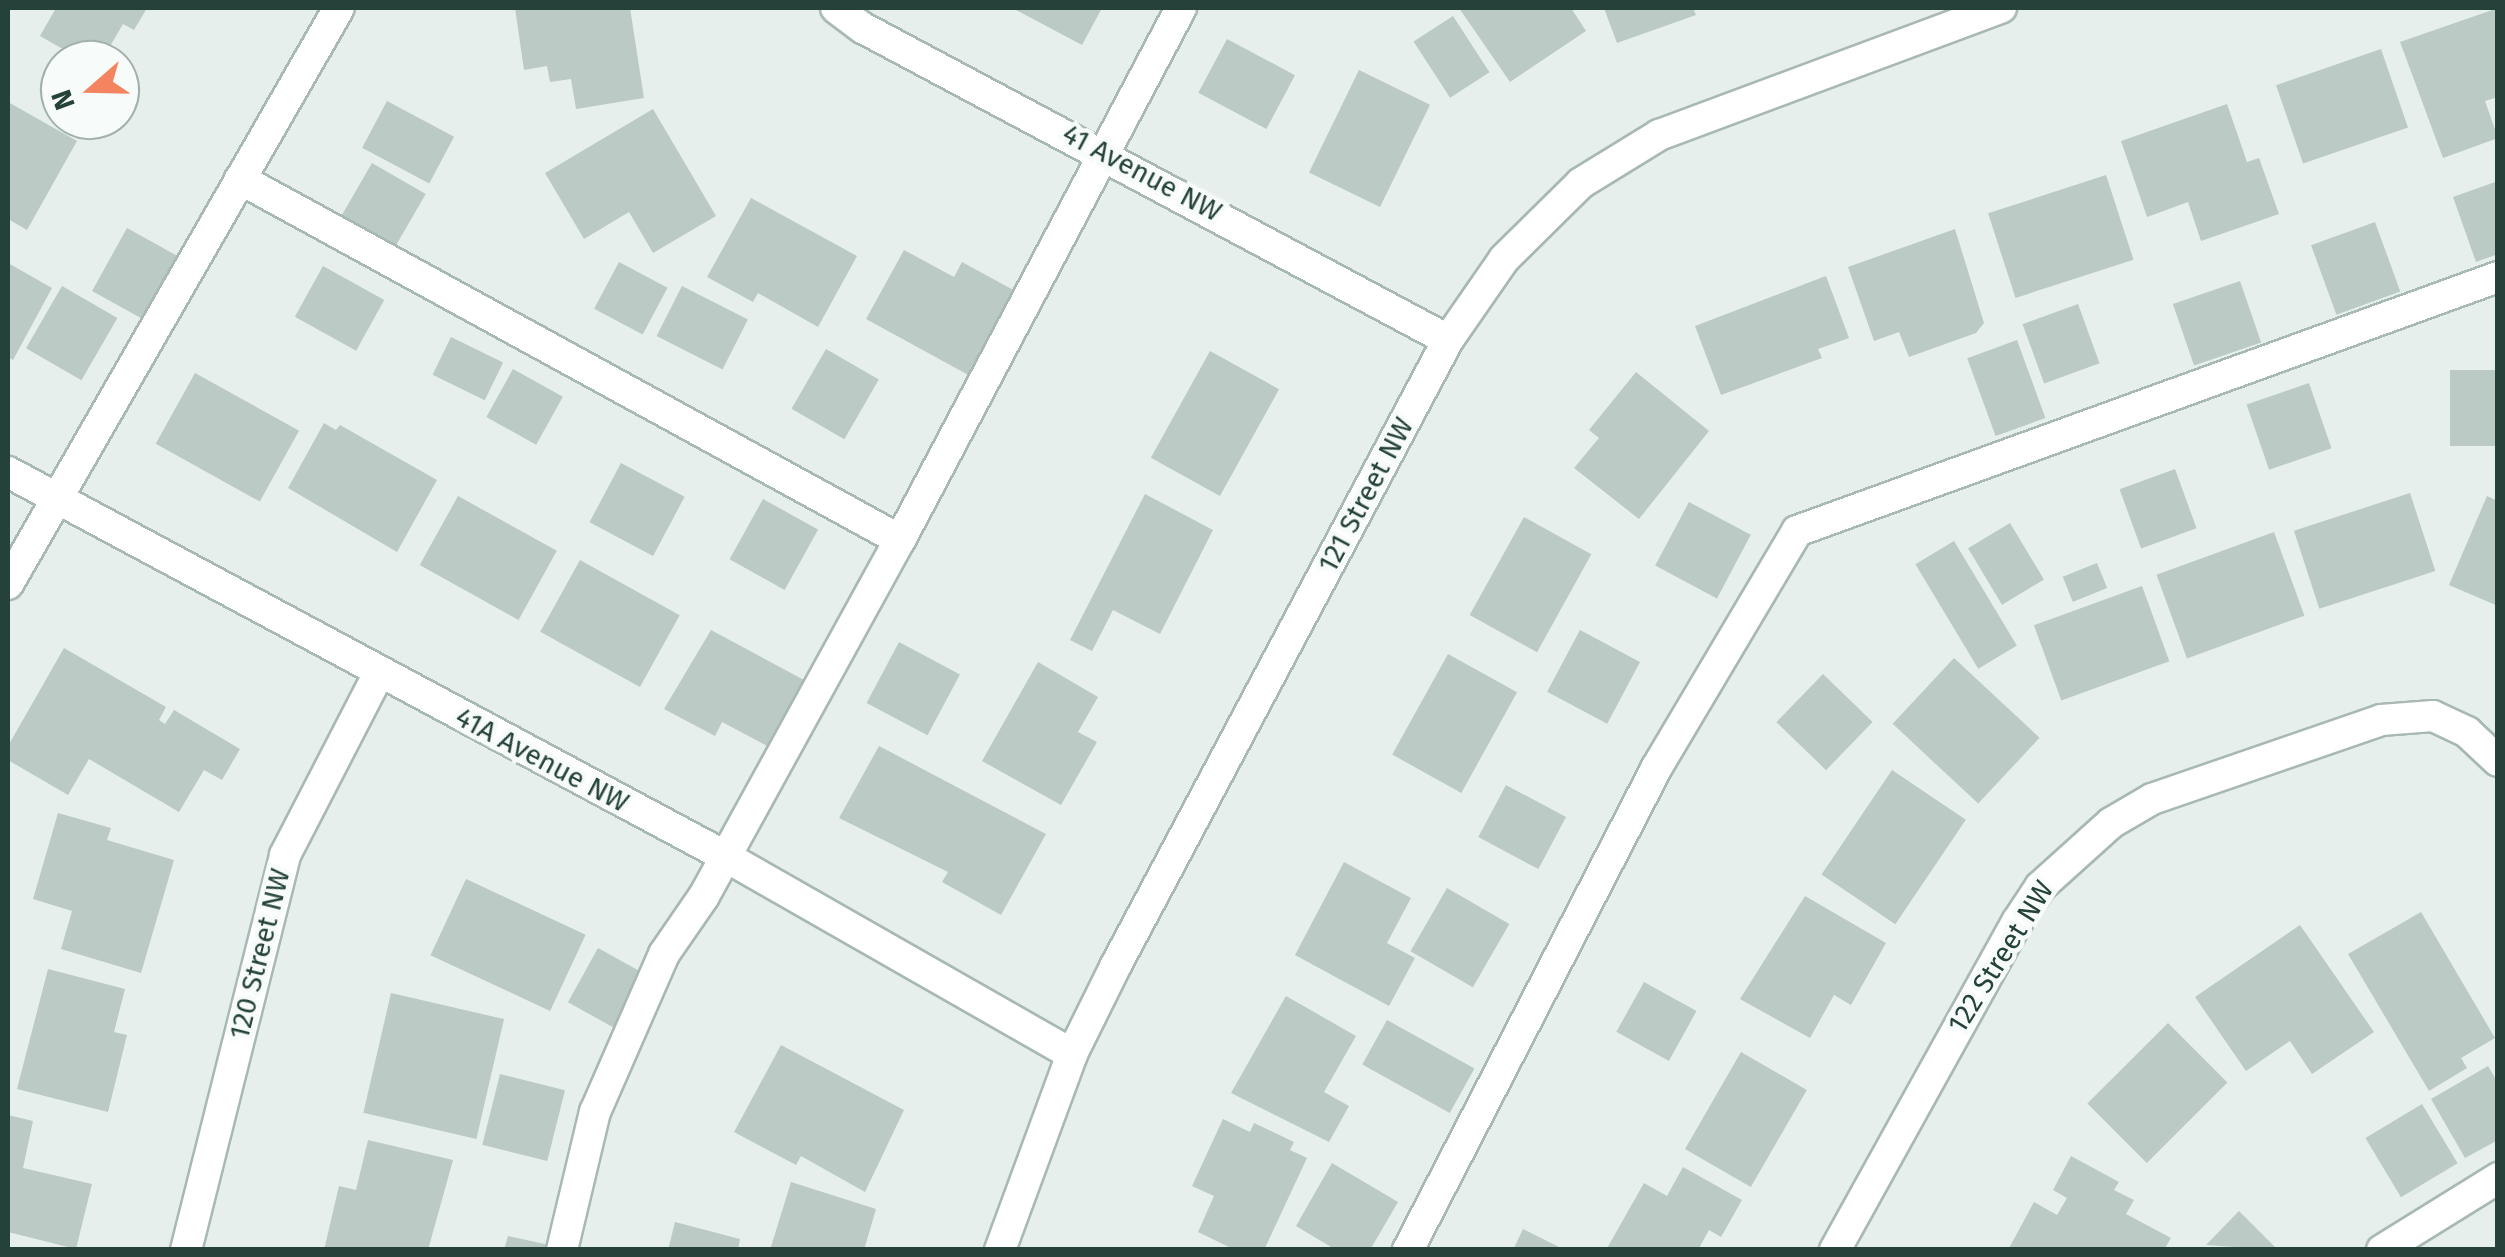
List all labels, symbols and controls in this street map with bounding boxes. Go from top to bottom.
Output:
north arrow [40,40,140,140]
text: N [45,85,82,114]
street label: 41 Avenue NW [1057,117,1227,229]
street label: 121 Street NW [1311,412,1421,578]
street label: 41A Avenue NW [450,700,634,820]
street label: 120 Street NW [223,865,297,1043]
street label: 122 Street NW [1941,875,2061,1039]

